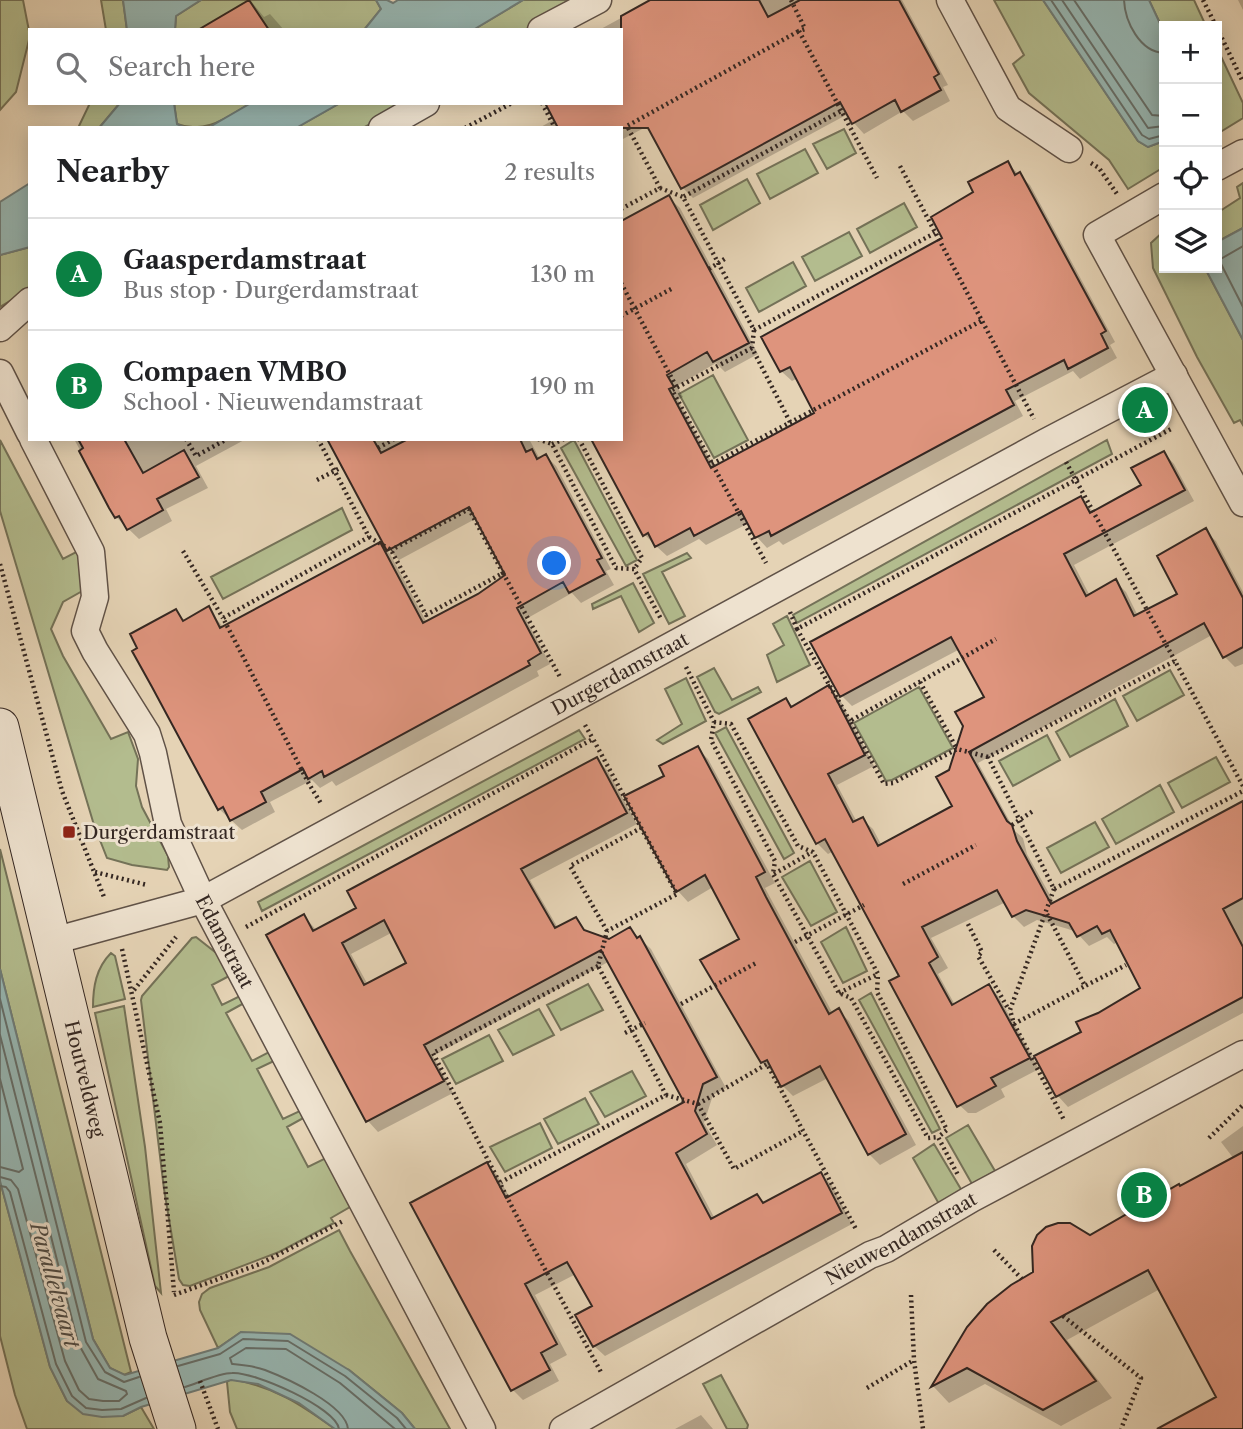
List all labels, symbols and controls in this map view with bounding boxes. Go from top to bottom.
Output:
map controls [1159,21,1222,273]
button: + [1159,21,1222,84]
search box [28,28,623,105]
icon: search [52,48,90,86]
text: Search here [108,51,255,83]
button: − [1159,84,1222,147]
button: locate [1159,147,1222,210]
text: Nearby [56,153,169,190]
text: 2 results [504,158,595,186]
button: layers [1159,210,1222,273]
text: Gaasperdamstraat [123,244,366,276]
text: A [70,260,88,288]
text: 130 m [531,260,595,288]
text: Bus stop · Durgerdamstraat [123,276,419,304]
text: Compaen VMBO [123,356,347,388]
text: B [70,372,88,400]
text: 190 m [530,372,595,400]
pin: A [1122,384,1168,436]
text: School · Nieuwendamstraat [123,388,423,416]
your location [537,546,571,580]
street label: Durgerdamstraat [548,627,693,720]
place label: Durgerdamstraat [83,821,235,844]
marker: Durgerdamstraat [61,824,77,840]
street label: Edamstraat [191,891,259,992]
street label: Houtveldweg [60,1018,111,1140]
pin: B [1121,1169,1167,1221]
street label: Nieuwendamstraat [821,1187,981,1290]
water label: Parallelvaart [25,1217,85,1352]

